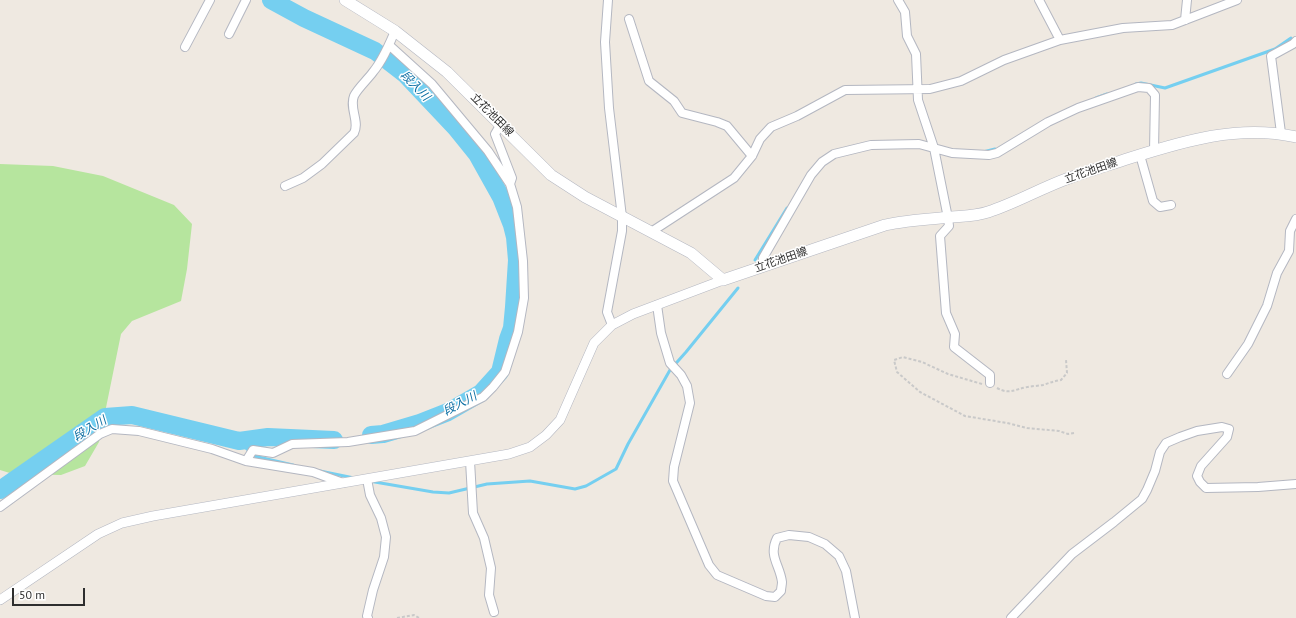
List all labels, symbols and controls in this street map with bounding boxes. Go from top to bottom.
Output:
water label: 段入川 [397,68,433,104]
street label: 立花池田線 [468,91,516,139]
street label: 立花池田線 [1063,156,1119,186]
street label: 立花池田線 [753,245,809,275]
water label: 段入川 [441,389,479,419]
water label: 段入川 [71,414,109,444]
scale bar [14,580,87,606]
text: 50 m [19,587,45,602]

